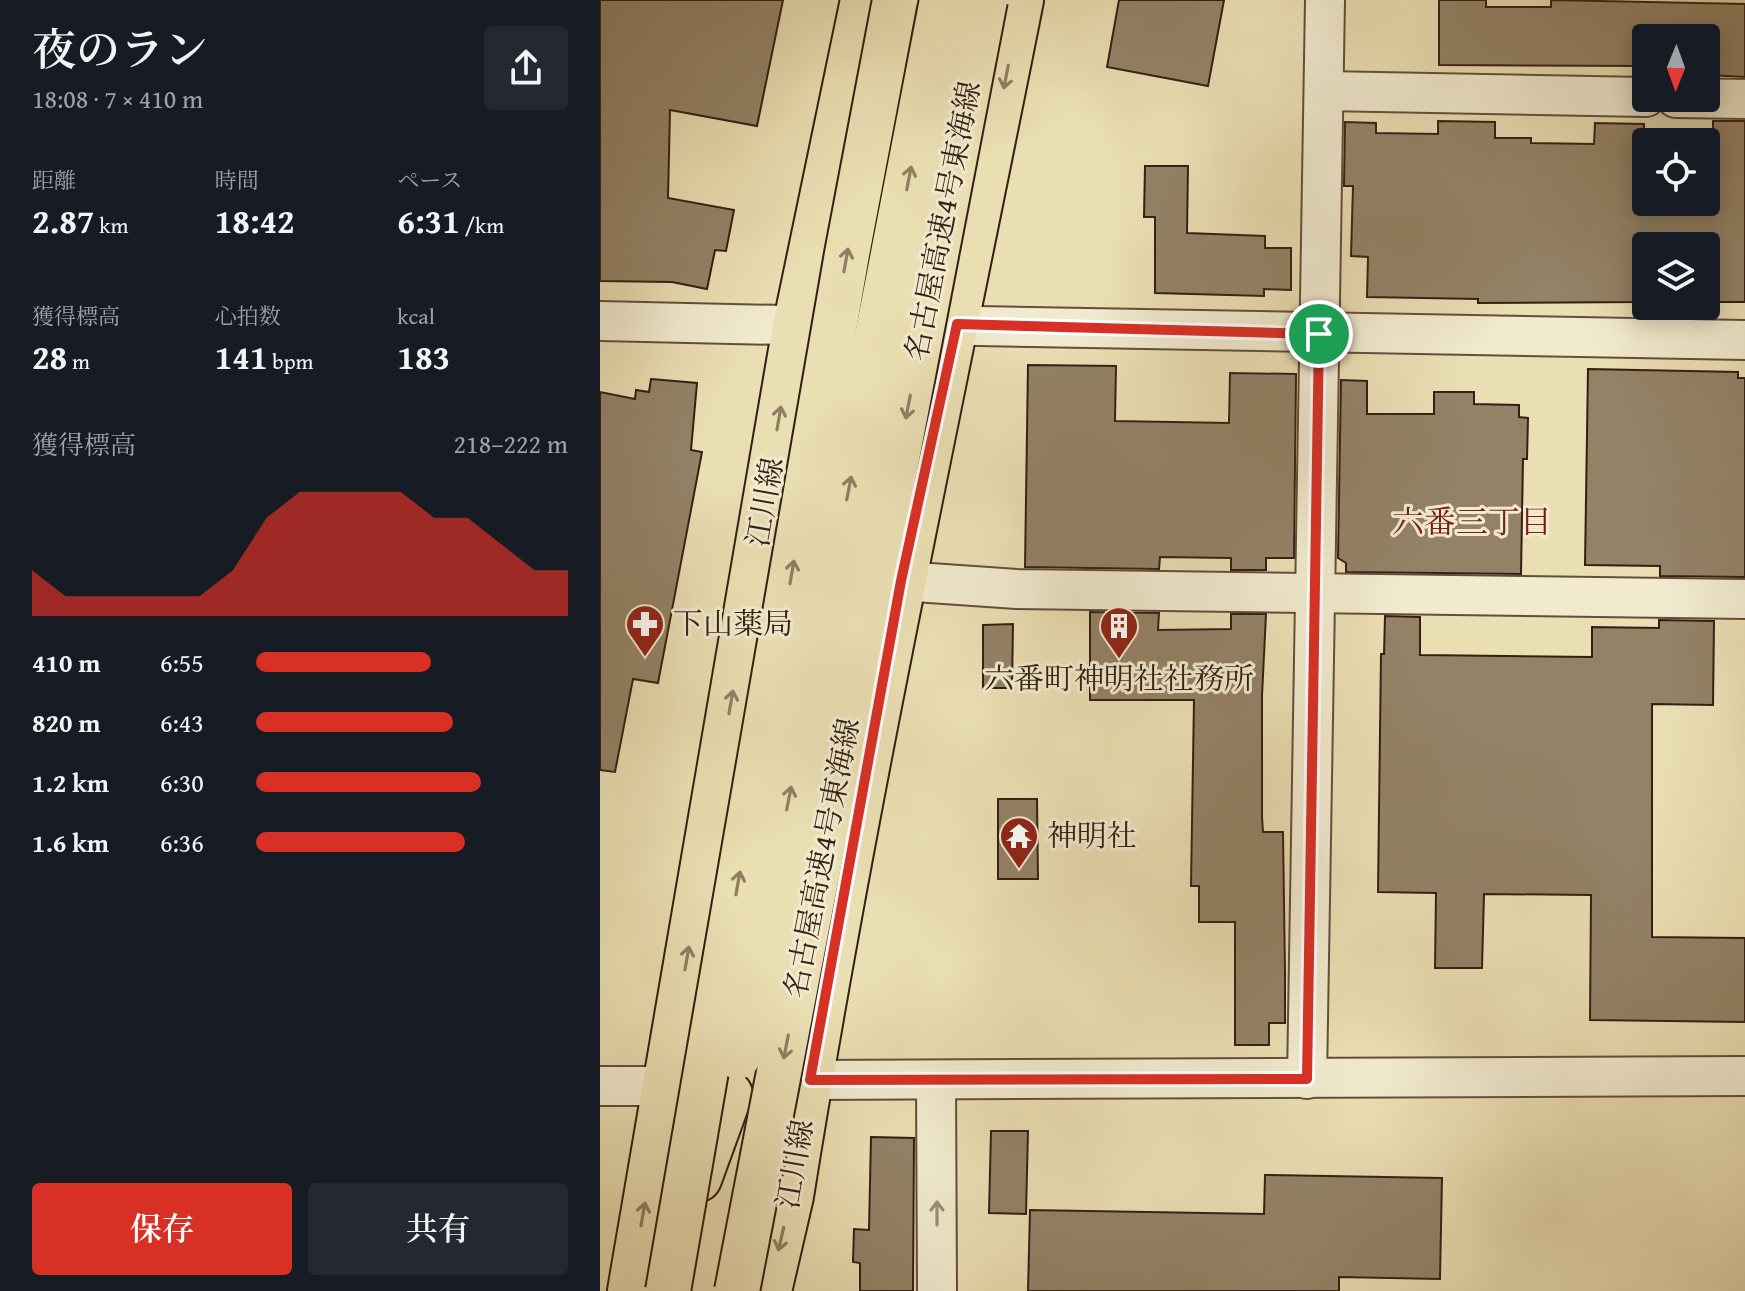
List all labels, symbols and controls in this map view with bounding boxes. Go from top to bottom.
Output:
text: 夜のラン [32,17,208,81]
north arrow [1632,24,1720,112]
map controls [1632,24,1720,320]
button: share [484,26,568,110]
one-way arrow [997,63,1012,89]
street label: 名古屋高速4号東海線 [893,77,991,365]
text: 18:08 · 7 × 410 m [32,79,203,118]
button: locate [1632,128,1720,216]
text: 距離 [32,164,76,196]
text: 時間 [215,164,259,196]
text: ペース [397,164,462,196]
one-way arrow [902,165,917,191]
text: 2.87 [32,196,94,245]
text: 18:42 [215,196,295,245]
text: 6:31 [397,196,460,245]
text: km [94,209,128,241]
text: /km [460,209,504,241]
button: layers [1632,232,1720,320]
one-way arrow [840,248,855,274]
text: 獲得標高 [32,300,120,332]
text: 心拍数 [215,300,281,332]
text: kcal [397,300,435,332]
pin [1285,300,1353,368]
icon: arrive [1297,312,1341,356]
text: 28 [32,332,67,381]
text: 141 [215,332,268,381]
text: 183 [397,332,450,381]
text: m [67,345,90,377]
text: bpm [268,345,314,377]
one-way arrow [900,393,915,419]
one-way arrow [773,405,788,431]
text: 218–222 m [454,424,568,463]
text: 獲得標高 [32,425,136,464]
street label: 江川線 [735,454,793,550]
one-way arrow [842,476,857,501]
district label: 六番三丁目 [1392,498,1552,545]
one-way arrow [786,559,801,585]
place label: 下山薬局 [673,601,793,645]
pharmacy icon: 下山薬局 [624,603,666,658]
building icon: 六番町神明社社務所 [1098,605,1140,660]
text: 410 m [32,643,100,682]
text: 6:55 [160,643,204,682]
place label: 六番町神明社社務所 [984,656,1254,700]
one-way arrow [724,689,739,715]
text: 820 m [32,703,100,742]
text: 6:43 [160,703,204,742]
street label: 名古屋高速4号東海線 [772,714,870,1002]
text: 1.2 km [32,763,109,802]
text: 6:30 [160,763,204,802]
one-way arrow [782,786,797,811]
place label: 神明社 [1047,813,1137,857]
temple icon: 神明社 [998,815,1040,870]
text: 1.6 km [32,823,109,862]
text: 6:36 [160,823,204,862]
one-way arrow [732,871,747,896]
one-way arrow [680,946,695,971]
one-way arrow [778,1034,793,1059]
street label: 江川線 [765,1116,823,1212]
button: 保存 [32,1183,292,1275]
button: 共有 [308,1183,568,1275]
one-way arrow [929,1200,945,1227]
one-way arrow [636,1202,651,1227]
one-way arrow [773,1225,788,1251]

